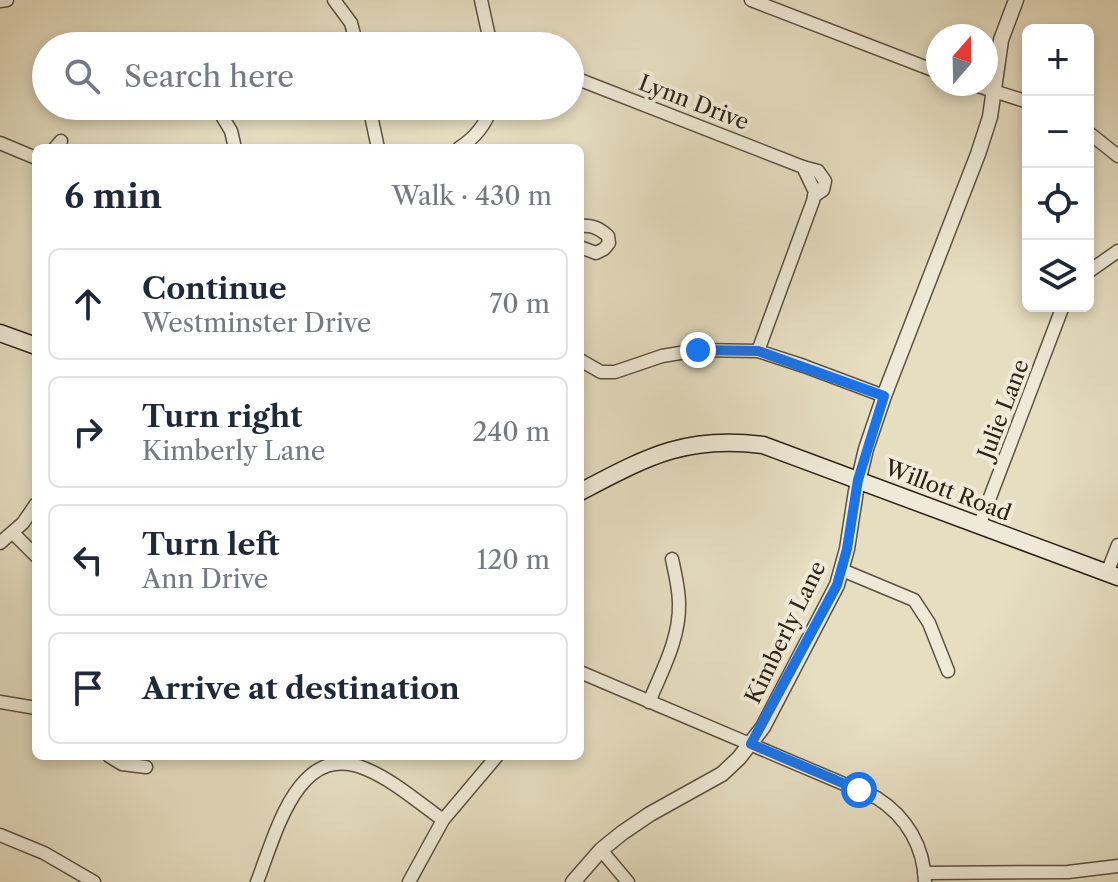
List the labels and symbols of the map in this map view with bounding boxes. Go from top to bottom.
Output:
north arrow [926,24,998,96]
street label: Lynn Drive [635,69,753,136]
route end [680,332,716,368]
street label: Julie Lane [971,355,1035,466]
street label: Willott Road [880,454,1015,527]
street label: Kimberly Lane [739,557,832,708]
route start [841,772,877,808]

